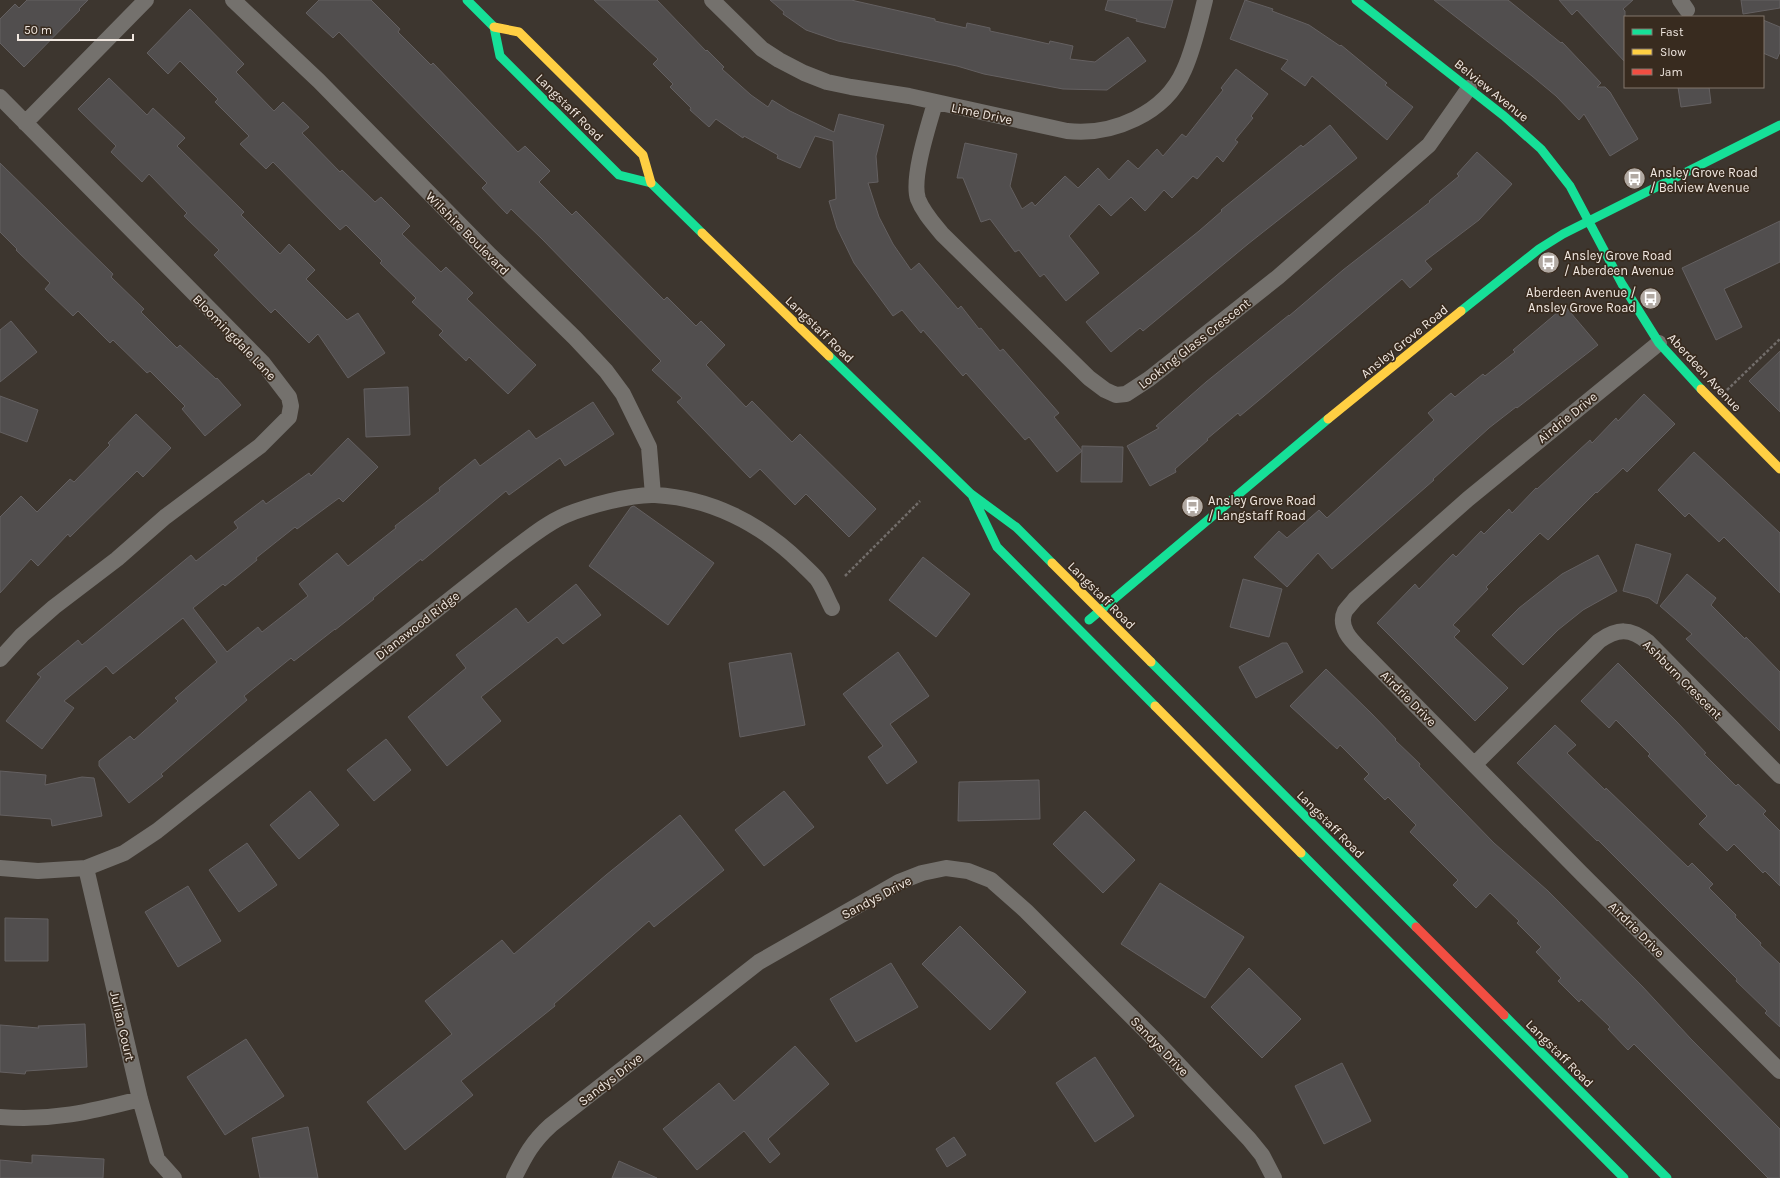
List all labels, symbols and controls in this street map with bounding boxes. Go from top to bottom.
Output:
scale bar [18,16,133,42]
legend [1624,16,1764,88]
text: 50 m [24,23,52,37]
text: Fast [1660,25,1684,39]
text: Slow [1660,45,1686,59]
street label: Belview Avenue [1452,56,1532,125]
text: Jam [1660,65,1683,79]
street label: Langstaff Road [533,71,606,144]
street label: Lime Drive [950,100,1014,127]
place label: Ansley Grove Road / Belview Avenue [1650,165,1758,195]
bus stop icon: Ansley Grove Road / Belview Avenue [1621,166,1647,192]
street label: Wilshire Boulevard [423,189,512,278]
place label: Ansley Grove Road / Aberdeen Avenue [1564,248,1674,278]
bus stop icon: Ansley Grove Road / Aberdeen Avenue [1536,249,1562,275]
place label: Aberdeen Avenue / Ansley Grove Road [1526,285,1636,315]
bus stop icon: Aberdeen Avenue / Ansley Grove Road [1638,286,1664,312]
street label: Bloomingdale Lane [190,291,280,383]
street label: Langstaff Road [782,293,857,366]
street label: Looking Glass Crescent [1135,295,1253,392]
street label: Ansley Grove Road [1358,302,1451,381]
street label: Aberdeen Avenue [1665,330,1745,415]
street label: Airdrie Drive [1534,389,1600,446]
place label: Ansley Grove Road / Langstaff Road [1208,493,1316,523]
bus stop icon: Ansley Grove Road / Langstaff Road [1180,494,1206,520]
street label: Langstaff Road [1065,559,1138,632]
street label: Dianawood Ridge [372,588,463,663]
street label: Ashburn Crescent [1640,637,1725,722]
street label: Airdrie Drive [1378,667,1440,729]
street label: Langstaff Road [1294,788,1367,861]
street label: Sandys Drive [839,873,914,922]
street label: Airdrie Drive [1606,898,1668,960]
street label: Julian Court [107,990,138,1063]
street label: Sandys Drive [1128,1013,1192,1079]
street label: Langstaff Road [1523,1017,1596,1090]
street label: Sandys Drive [575,1050,645,1109]

